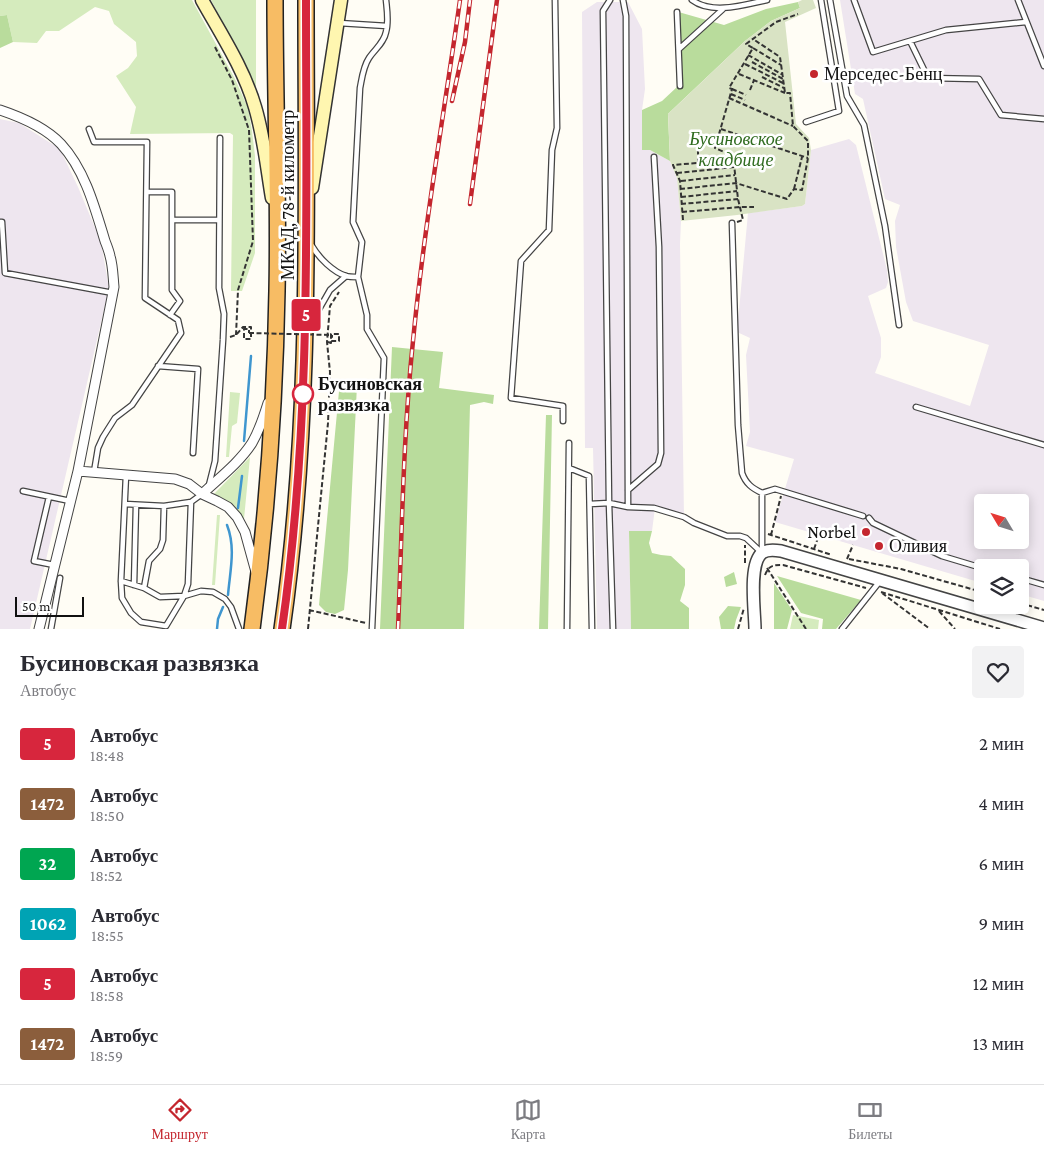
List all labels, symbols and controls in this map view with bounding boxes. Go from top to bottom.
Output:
place label: Мерседес-Бенц [824,64,943,84]
marker: Мерседес-Бенц [808,68,820,80]
street label: МКАД, 78-й километр [278,110,298,280]
park label: Бусиновское кладбище [688,129,783,170]
line badge: 5 [290,299,322,331]
text: 5 [302,305,310,325]
place label: Бусиновская развязка [318,374,422,415]
marker: Бусиновская развязка [292,383,314,405]
north arrow [974,494,1029,549]
map controls [974,494,1029,614]
place label: Norbel [807,522,856,542]
marker: Norbel [860,526,872,538]
place label: Оливия [889,536,947,556]
marker: Оливия [873,540,885,552]
button: layers [974,559,1029,614]
scale bar [15,594,84,617]
text: 50 m [22,598,50,614]
button: heart [972,646,1024,698]
text: Бусиновская развязка [20,649,259,676]
text: Автобус [20,682,76,699]
text: Автобус [90,725,158,746]
text: 2 мин [979,733,1024,754]
text: 5 [43,734,52,754]
text: 18:48 [90,747,124,764]
text: Автобус [90,785,158,806]
text: 4 мин [978,793,1024,814]
text: 1472 [31,794,64,814]
text: 18:50 [90,807,124,824]
text: Автобус [90,845,158,866]
text: 6 мин [978,853,1024,874]
text: 32 [39,854,56,874]
text: 18:52 [90,867,122,884]
text: Автобус [91,905,159,926]
text: 9 мин [978,913,1024,934]
text: 1062 [30,914,66,934]
text: 18:55 [91,927,124,944]
text: Автобус [90,965,158,986]
text: 12 мин [973,973,1024,994]
text: 5 [43,974,52,994]
text: 18:58 [90,987,124,1004]
text: Автобус [90,1025,158,1046]
text: 13 мин [973,1033,1024,1054]
text: 1472 [31,1034,64,1054]
text: 18:59 [90,1047,123,1064]
tab: Маршрут [151,1096,208,1143]
tab: Карта [511,1096,545,1143]
tab: Билеты [848,1096,893,1143]

